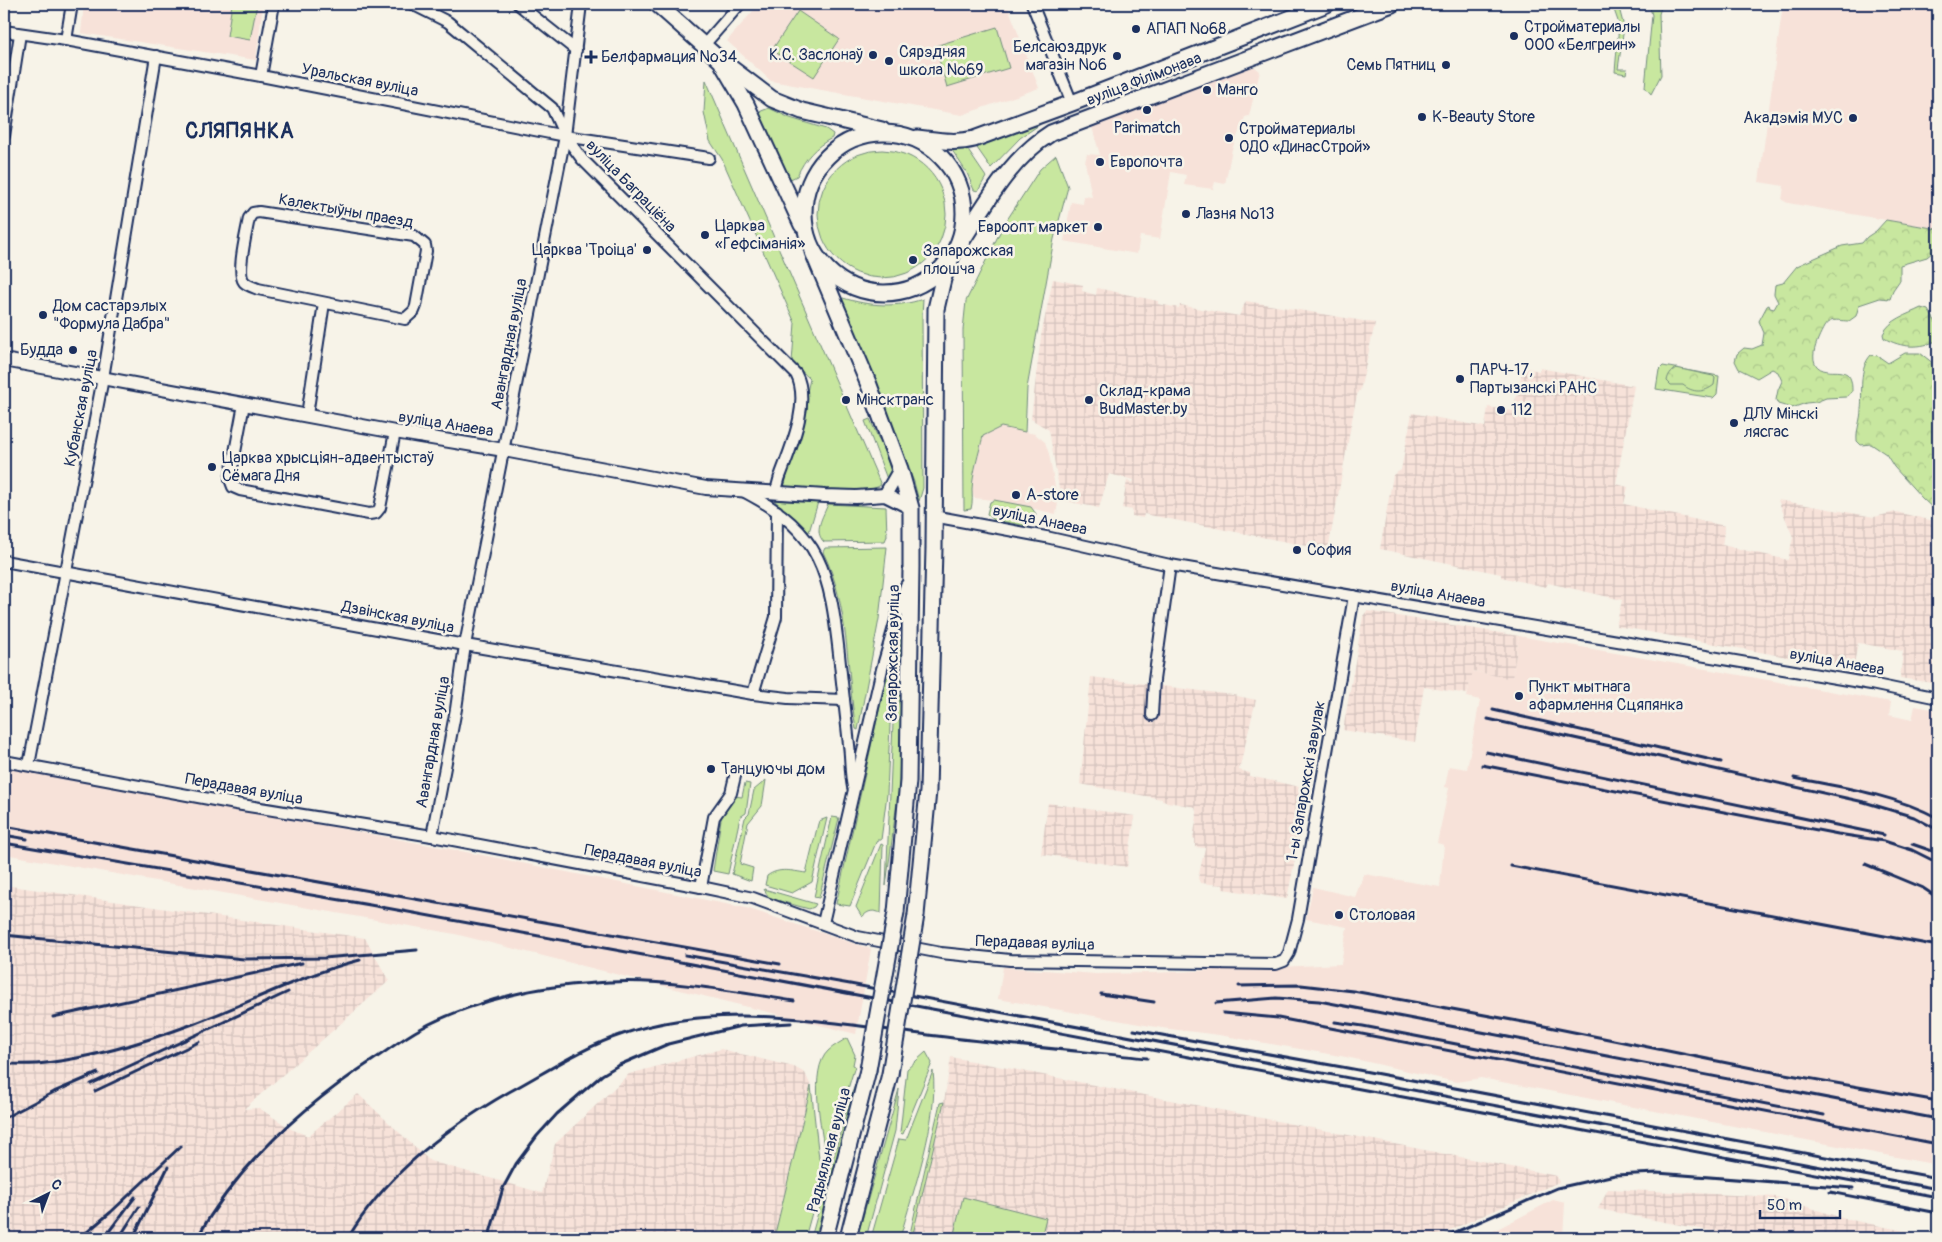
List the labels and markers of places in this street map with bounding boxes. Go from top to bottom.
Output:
place label: Стройматериалы ООО «Белгреин» [1524,17,1640,55]
place label: АПАП №68 [1146,19,1226,39]
marker: АПАП №68 [1130,23,1142,35]
marker: Стройматериалы ООО «Белгреин» [1508,30,1520,42]
place label: Белсаюздрук магазін №6 [1013,37,1107,75]
place label: Сярэдняя школа №69 [899,42,983,80]
place label: К.С. Заслонаў [769,45,863,65]
place label: Белфармация №34 [601,47,737,67]
marker: К.С. Заслонаў [867,49,879,61]
marker: Белсаюздрук магазін №6 [1111,50,1123,62]
marker: Белфармация №34 [585,51,597,63]
marker: Сярэдняя школа №69 [883,55,895,67]
place label: Семь Пятниц [1347,55,1436,75]
marker: Семь Пятниц [1440,59,1452,71]
place label: Манго [1217,80,1258,100]
marker: Манго [1201,84,1213,96]
marker: Parimatch [1141,104,1153,116]
place label: K-Beauty Store [1432,107,1535,127]
place label: Акадэмія МУС [1743,108,1843,128]
marker: K-Beauty Store [1416,111,1428,123]
marker: Акадэмія МУС [1847,112,1859,124]
place label: Parimatch [1113,118,1181,138]
place label: Стройматериалы ОДО «ДинасСтрой» [1239,119,1370,157]
marker: Стройматериалы ОДО «ДинасСтрой» [1223,132,1235,144]
place label: Европочта [1110,152,1183,172]
marker: Европочта [1094,156,1106,168]
place label: Лазня №13 [1195,204,1274,224]
marker: Лазня №13 [1180,208,1192,220]
place label: Царква «Гефсіманія» [715,216,805,254]
place label: Евроопт маркет [978,217,1088,237]
marker: Евроопт маркет [1092,221,1104,233]
marker: Царква «Гефсіманія» [699,229,711,241]
place label: Царква 'Троіца' [532,240,637,260]
place label: Запарожская плошча [923,241,1013,279]
marker: Царква 'Троіца' [641,244,653,256]
marker: Запарожская плошча [907,254,919,266]
place label: Дом састарэлых "Формула Дабра" [52,296,170,334]
marker: Дом састарэлых "Формула Дабра" [37,309,49,321]
place label: Будда [20,340,63,360]
marker: Будда [67,344,79,356]
place label: ПАРЧ-17, Партызанскі РАНС [1470,360,1597,398]
marker: ПАРЧ-17, Партызанскі РАНС [1454,373,1466,385]
place label: Склад-крама BudMaster.by [1099,381,1191,419]
place label: Мінсктранс [856,390,934,410]
marker: Мінсктранс [840,394,852,406]
marker: Склад-крама BudMaster.by [1083,394,1095,406]
place label: 112 [1511,400,1533,420]
marker: 112 [1495,404,1507,416]
place label: ДЛУ Мінскі лясгас [1743,404,1818,442]
marker: ДЛУ Мінскі лясгас [1728,417,1740,429]
place label: Царква хрысціян-адвентыстаў Сёмага Дня [222,448,434,486]
marker: Царква хрысціян-адвентыстаў Сёмага Дня [206,461,218,473]
place label: А-store [1026,485,1079,505]
marker: А-store [1010,489,1022,501]
place label: София [1307,540,1351,560]
marker: София [1291,544,1303,556]
place label: Пункт мытнага афармлення Сцяпянка [1529,677,1683,715]
marker: Пункт мытнага афармлення Сцяпянка [1513,690,1525,702]
place label: Танцуючы дом [721,759,825,779]
marker: Танцуючы дом [705,763,717,775]
place label: Столовая [1349,905,1415,925]
marker: Столовая [1333,909,1345,921]

